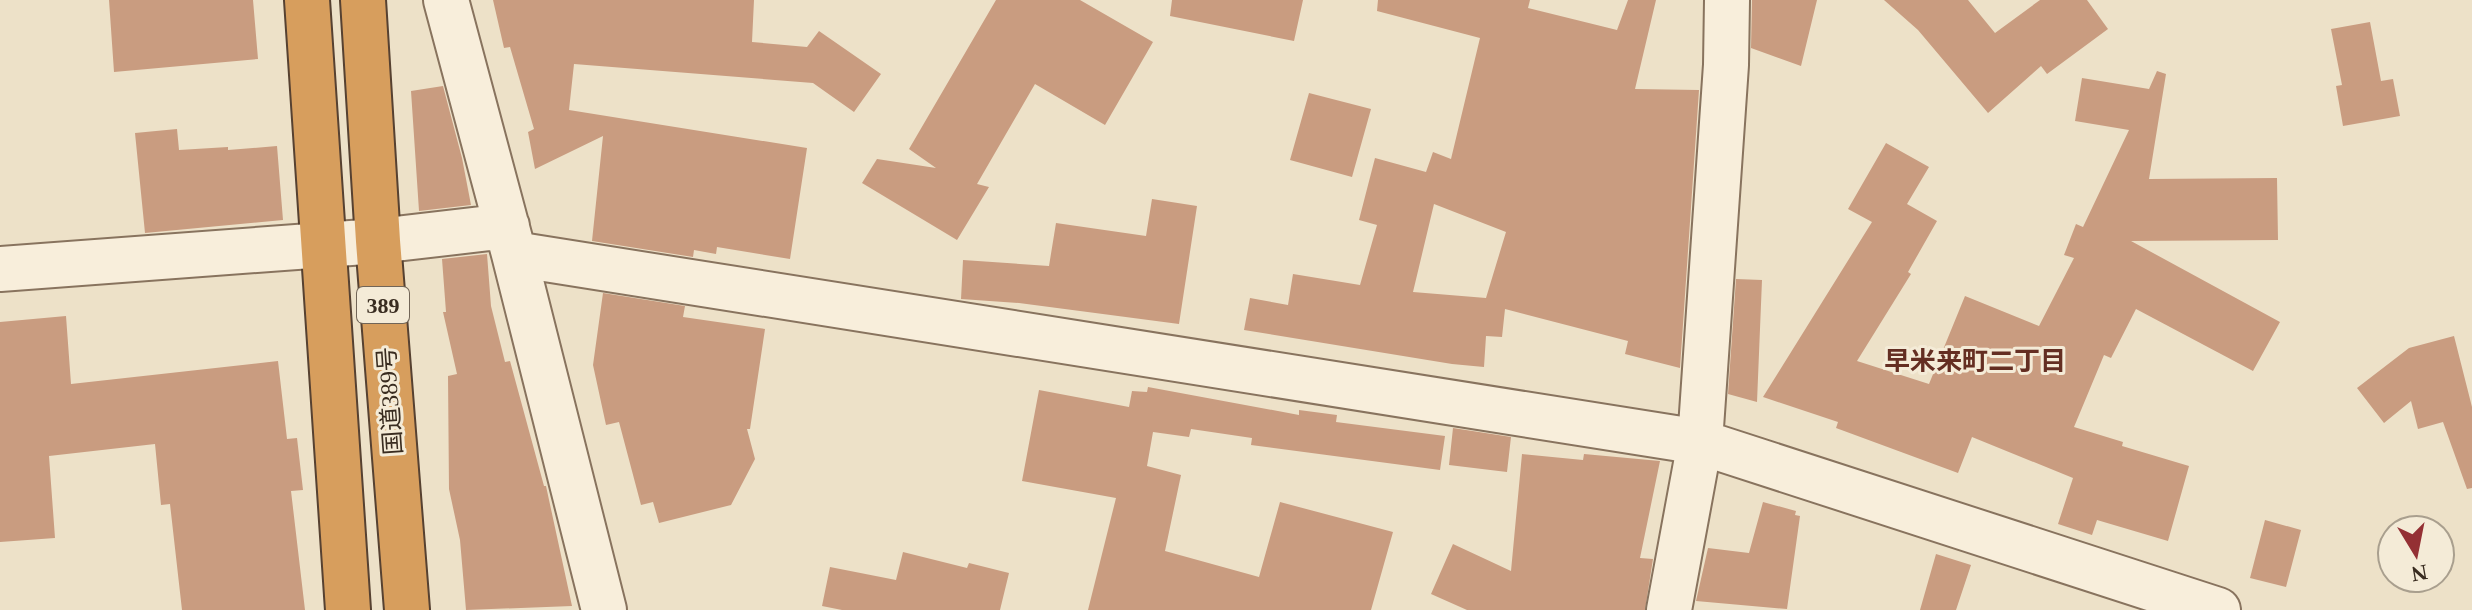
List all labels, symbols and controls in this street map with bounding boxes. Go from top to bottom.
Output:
road number: 389 [357,287,409,323]
street label: 国道389号 [373,346,407,456]
district label: 早米来町二丁目 [1884,347,2066,376]
north arrow [2376,514,2456,594]
text: N [2409,560,2429,587]

